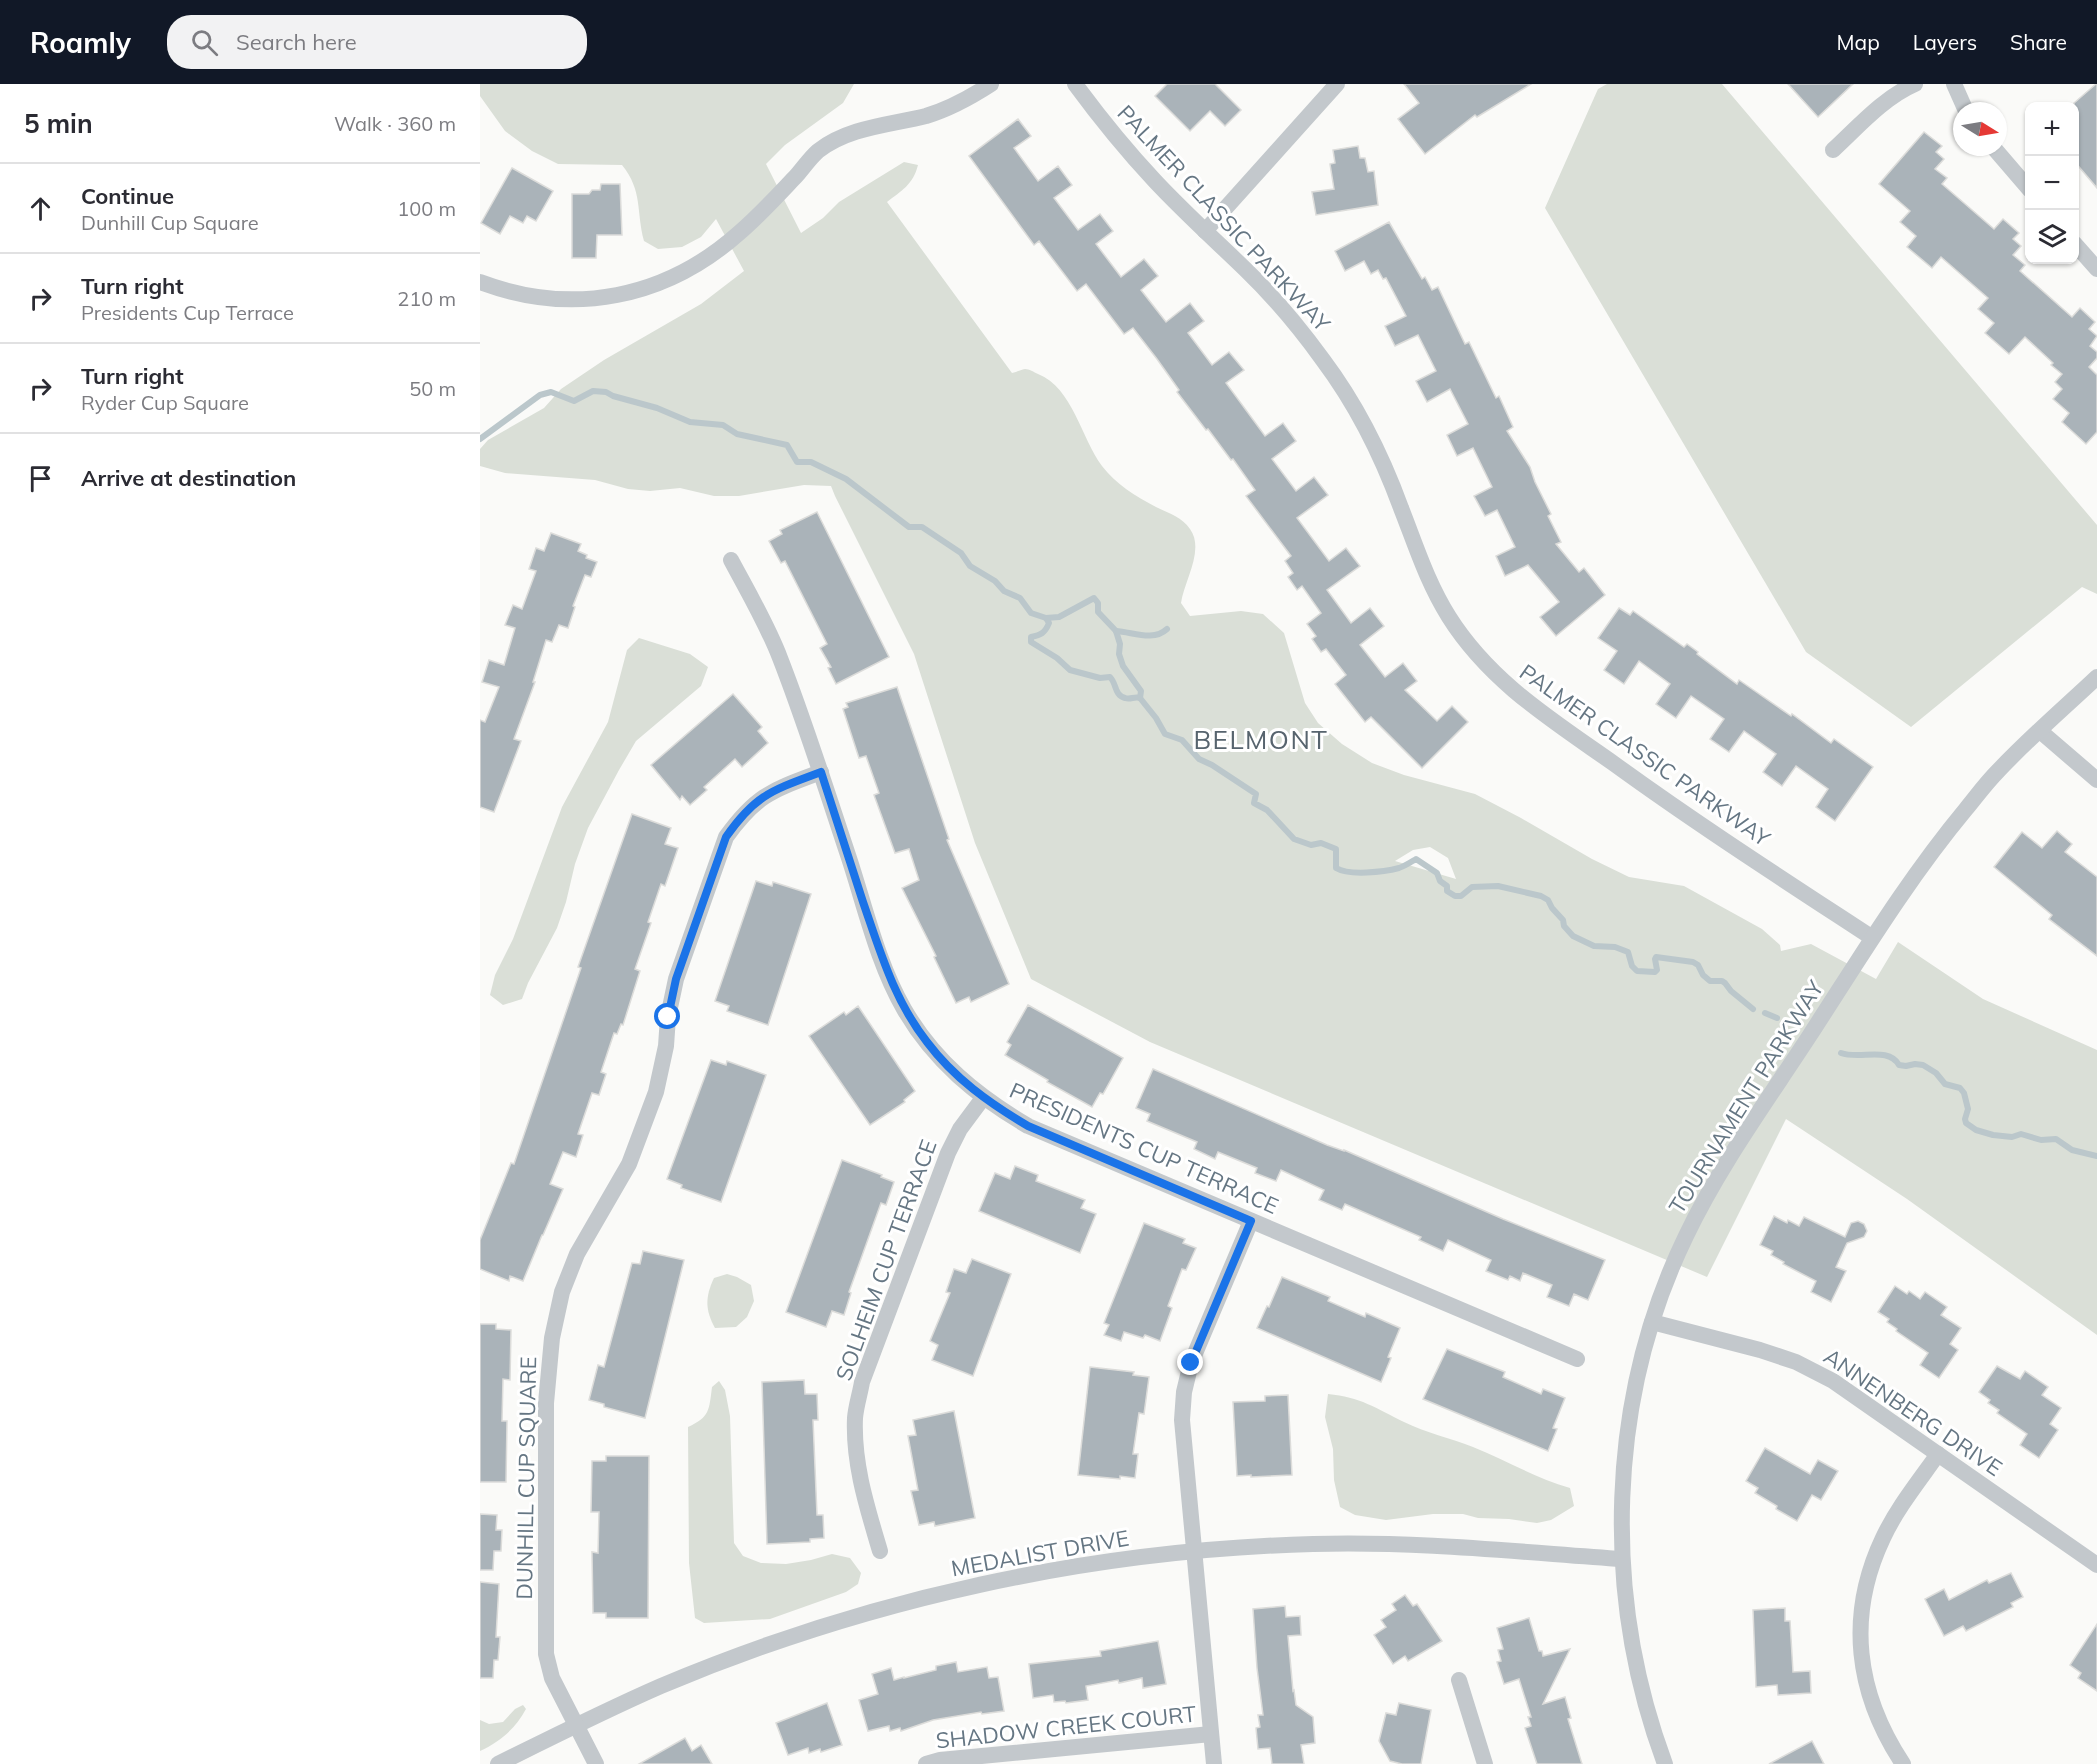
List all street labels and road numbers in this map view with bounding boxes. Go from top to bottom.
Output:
street label: PALMER CLASSIC PARKWAY [1112,99,1337,337]
street label: PALMER CLASSIC PARKWAY [1514,658,1776,853]
street label: TOURNAMENT PARKWAY [1663,975,1830,1219]
street label: PRESIDENTS CUP TERRACE [1005,1076,1283,1220]
street label: SOLHEIM CUP TERRACE [829,1136,943,1384]
street label: ANNENBERG DRIVE [1819,1342,2007,1482]
street label: DUNHILL CUP SQUARE [510,1356,542,1600]
street label: MEDALIST DRIVE [949,1524,1131,1582]
street label: SHADOW CREEK COURT [934,1699,1198,1755]

